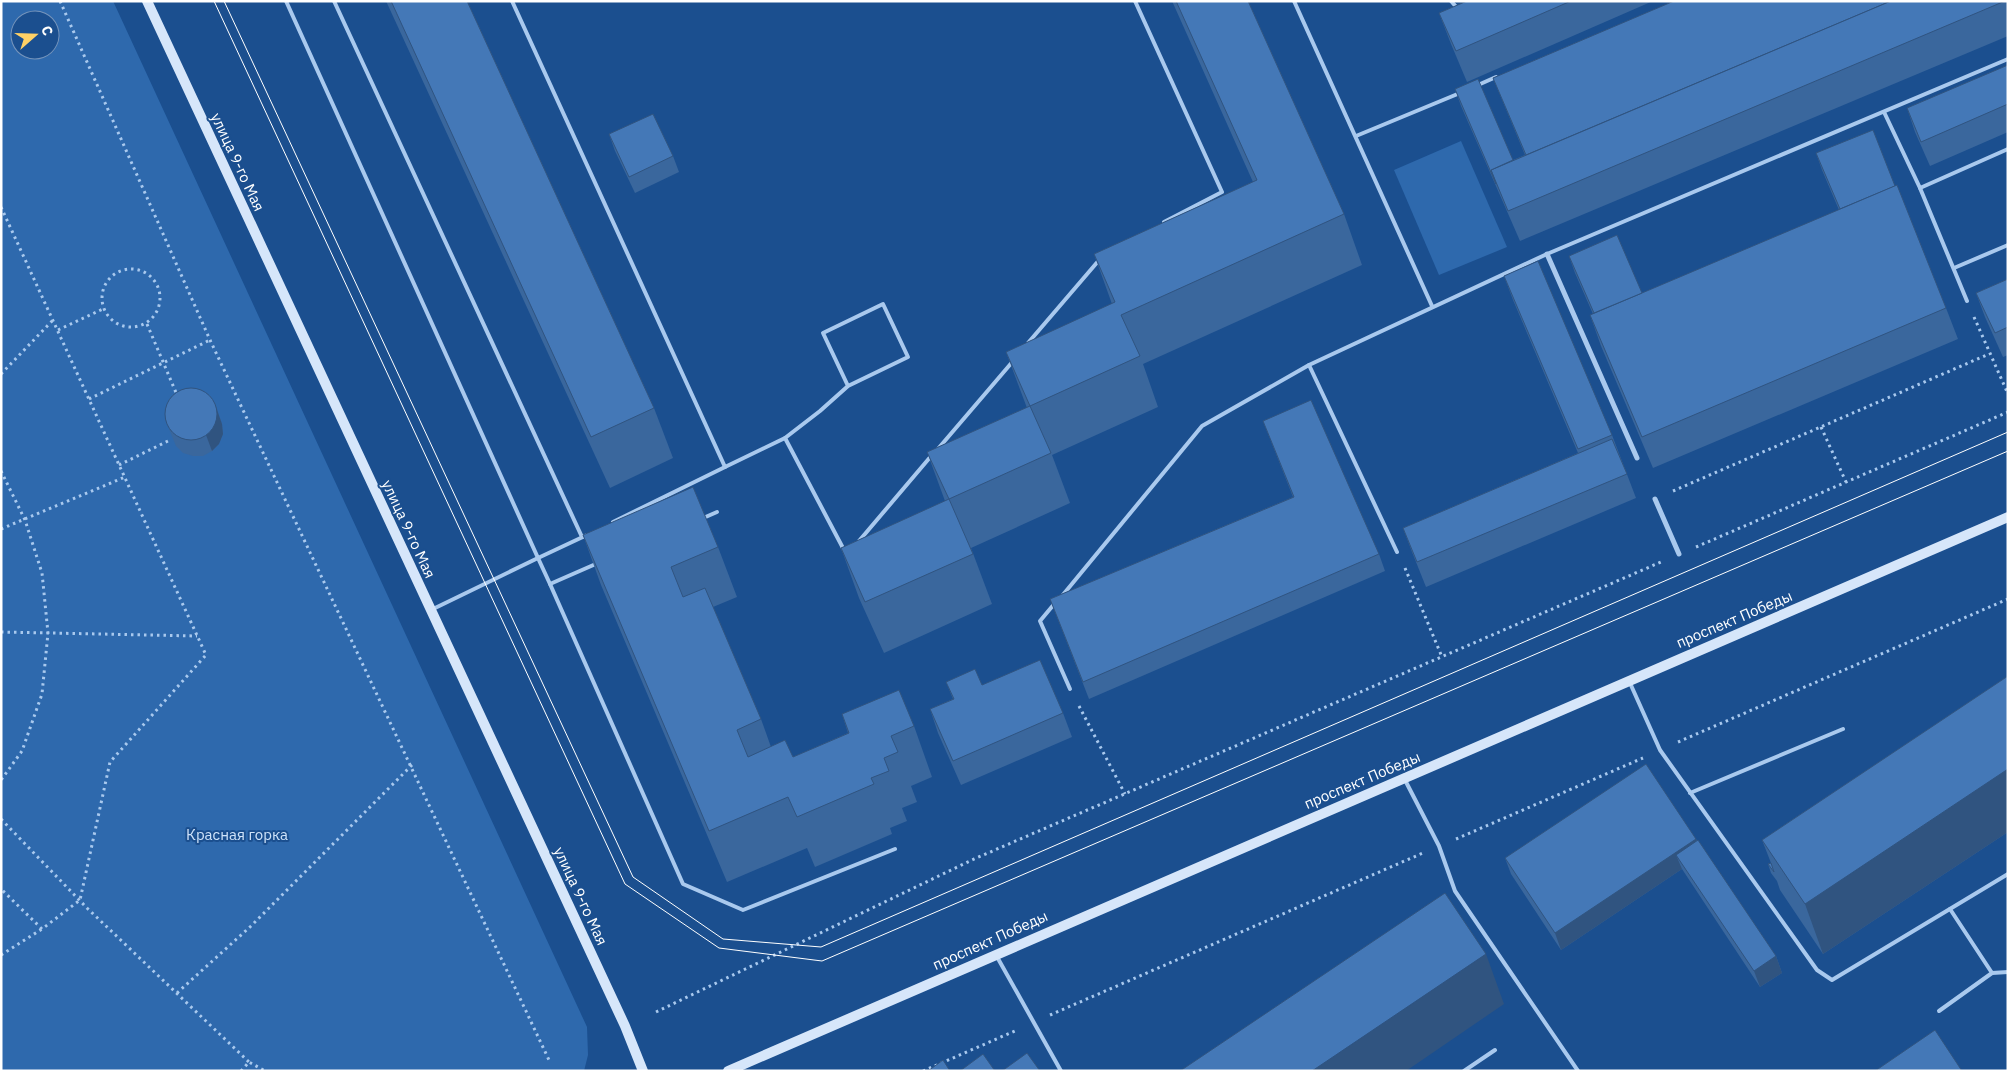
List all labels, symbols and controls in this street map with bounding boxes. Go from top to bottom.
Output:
north arrow [10,10,60,60]
text: С [37,23,57,38]
street label: улица 9-го Мая [207,110,269,214]
street label: улица 9-го Мая [378,477,440,581]
street label: проспект Победы [1673,586,1795,652]
street label: проспект Победы [1301,747,1423,813]
park label: Красная горка [186,825,288,844]
street label: улица 9-го Мая [550,844,612,948]
street label: проспект Победы [929,906,1051,974]

